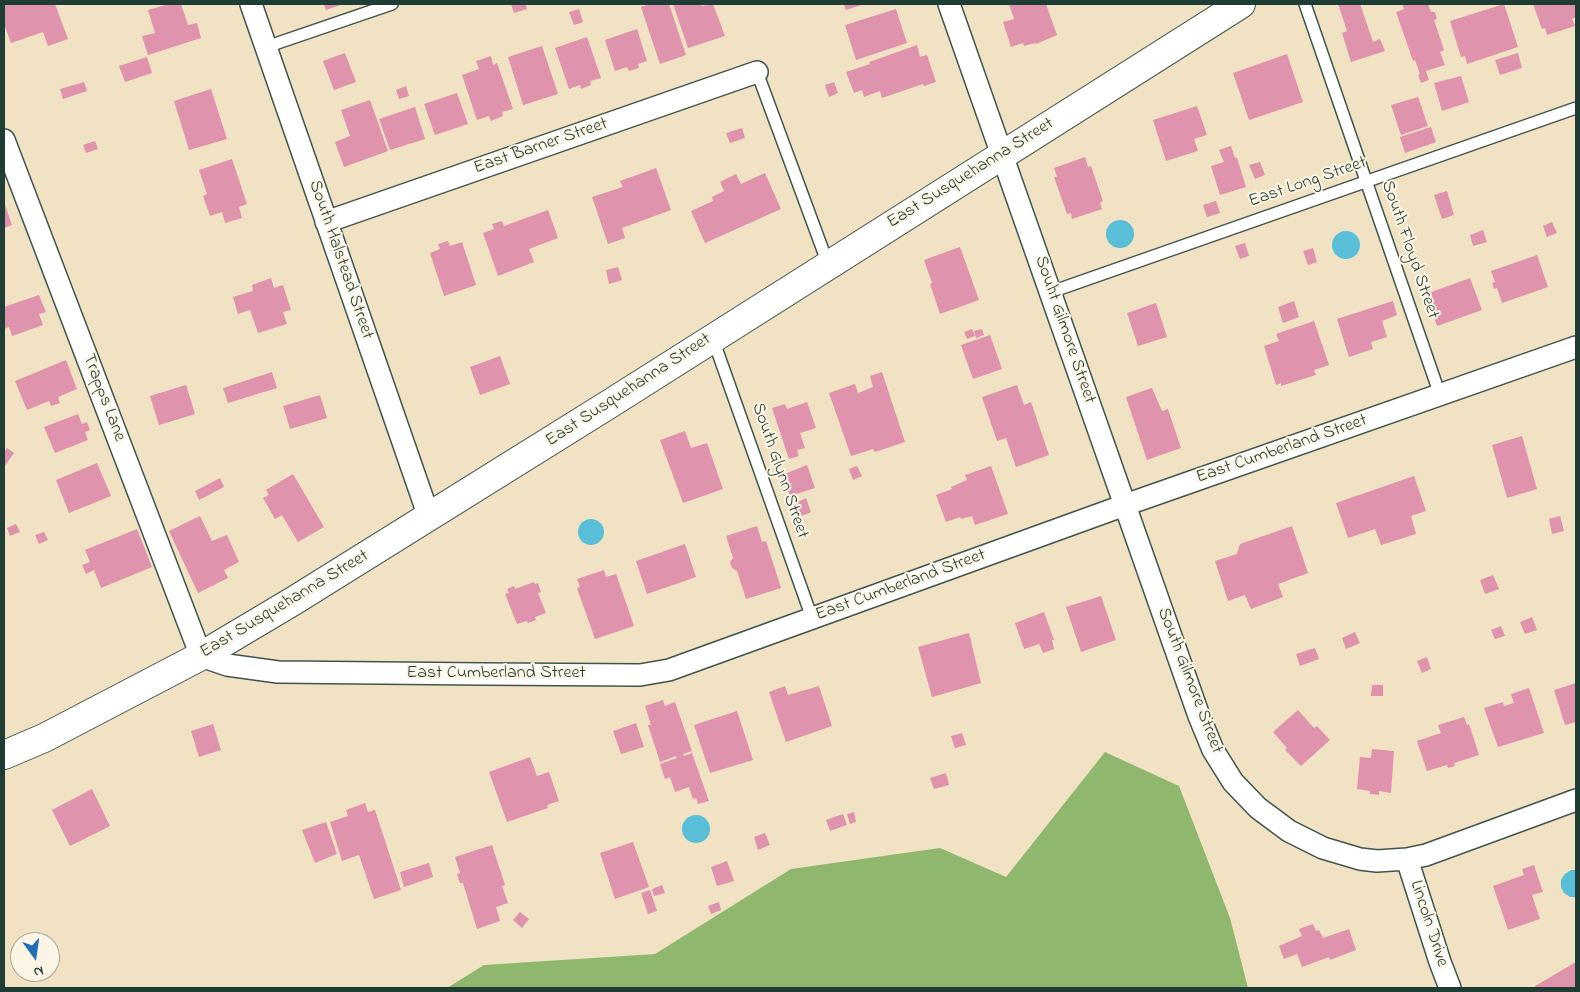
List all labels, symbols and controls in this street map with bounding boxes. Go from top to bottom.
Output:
street label: East Barner Street [471,114,611,180]
street label: East Susquehanna Street [884,114,1058,234]
street label: East Long Street [1246,153,1370,213]
street label: South Halstead Street [303,178,377,342]
street label: South Floyd Street [1375,178,1443,322]
street label: Souht Gilmore Street [1029,253,1099,407]
street label: East Susquehanna Street [542,329,716,453]
street label: Trapps Lane [76,351,130,445]
street label: South Glynn Street [746,400,812,542]
street label: East Cumberland Street [1194,411,1370,489]
street label: East Cumberland Street [813,545,989,627]
street label: East Susquehanna Street [197,546,373,664]
street label: South Gilmore Street [1151,605,1227,757]
street label: East Cumberland Street [406,663,586,685]
street label: Lincoln Drive [1404,878,1452,970]
north arrow [10,932,60,982]
text: N [31,960,46,982]

